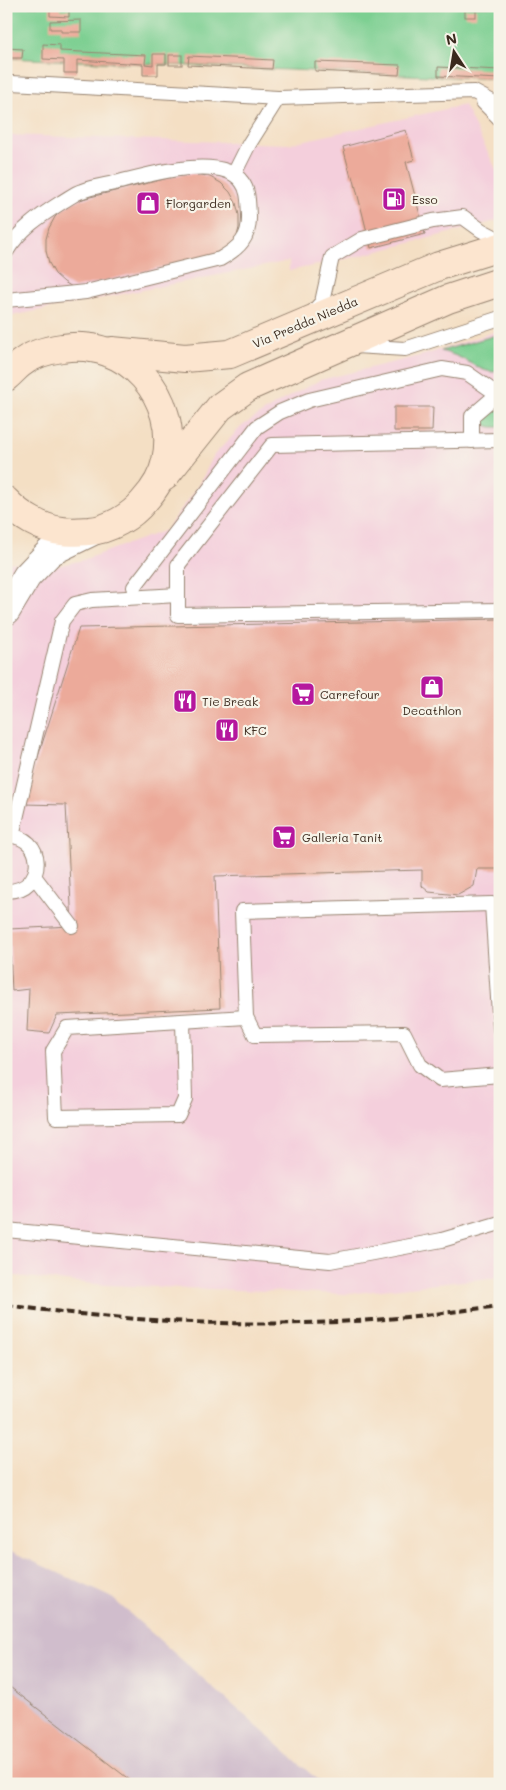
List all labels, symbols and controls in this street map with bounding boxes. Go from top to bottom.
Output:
north arrow [428,28,478,78]
text: N [444,28,458,49]
fuel station icon: Esso [381,186,407,212]
shop icon: Florgarden [135,190,161,216]
place label: Esso [412,191,438,207]
place label: Florgarden [166,195,231,211]
street label: Via Predda Niedda [250,293,360,351]
shop icon: Decathlon [419,674,445,700]
supermarket icon: Carrefour [290,681,316,707]
place label: Carrefour [320,686,380,702]
restaurant icon: Tie Break [172,688,198,714]
place label: Tie Break [202,693,258,709]
place label: Decathlon [402,702,462,718]
restaurant icon: KFC [214,717,240,743]
place label: KFC [244,722,267,738]
supermarket icon: Galleria Tanit [271,824,297,850]
place label: Galleria Tanit [302,829,383,845]

